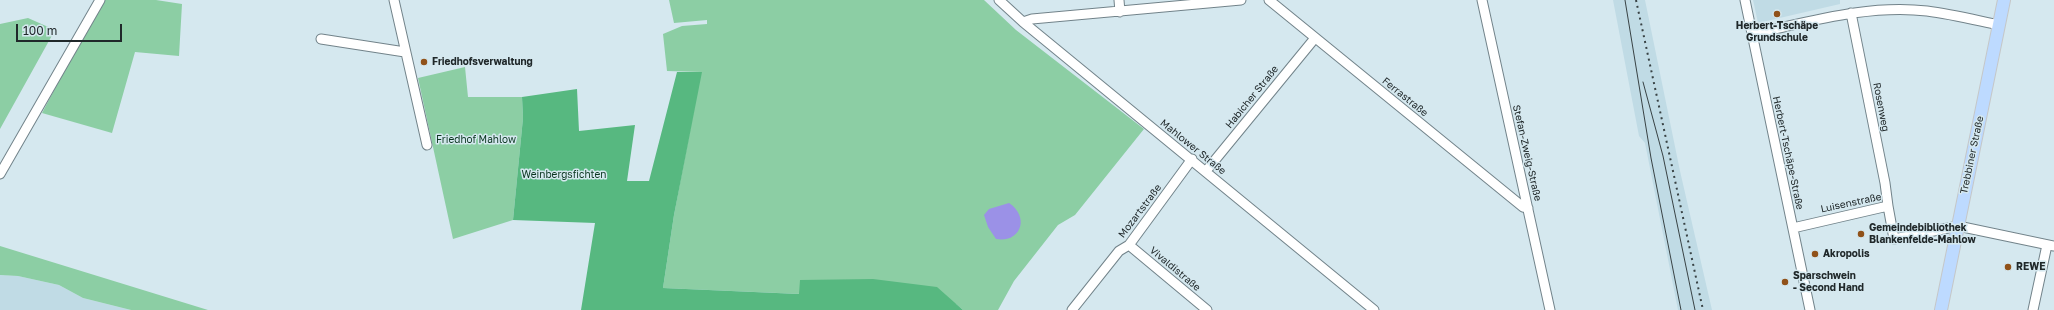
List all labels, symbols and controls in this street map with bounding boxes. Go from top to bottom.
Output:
marker: Herbert-Tschäpe Grundschule [1772,9,1782,19]
scale bar [18,16,124,42]
place label: Herbert-Tschäpe Grundschule [1736,20,1818,44]
text: 100 m [23,23,57,38]
place label: Friedhofsverwaltung [432,56,533,68]
marker: Friedhofsverwaltung [419,57,429,67]
street label: Habicher Straße [1223,63,1281,131]
street label: Ferrastraße [1380,75,1430,119]
street label: Rosenweg [1870,81,1892,133]
street label: Herbert-Tschäpe-Straße [1770,95,1806,211]
street label: Stefan-Zweig-Straße [1510,104,1544,202]
street label: Trebbiner Straße [1958,115,1986,195]
street label: Mahlower Straße [1158,117,1228,177]
park label: Friedhof Mahlow [436,134,516,146]
park label: Weinbergsfichten [522,169,606,181]
street label: Mozartstraße [1116,182,1164,240]
street label: Luisenstraße [1820,191,1882,215]
place label: Gemeindebibliothek Blankenfelde-Mahlow [1869,222,1976,246]
marker: Gemeindebibliothek Blankenfelde-Mahlow [1856,229,1866,239]
street label: Vivaldistraße [1147,244,1203,294]
place label: Akropolis [1823,248,1869,260]
marker: Akropolis [1810,249,1820,259]
place label: REWE [2016,261,2046,273]
marker: REWE [2003,262,2013,272]
place label: Sparschwein - Second Hand [1793,270,1864,294]
marker: Sparschwein - Second Hand [1780,277,1790,287]

